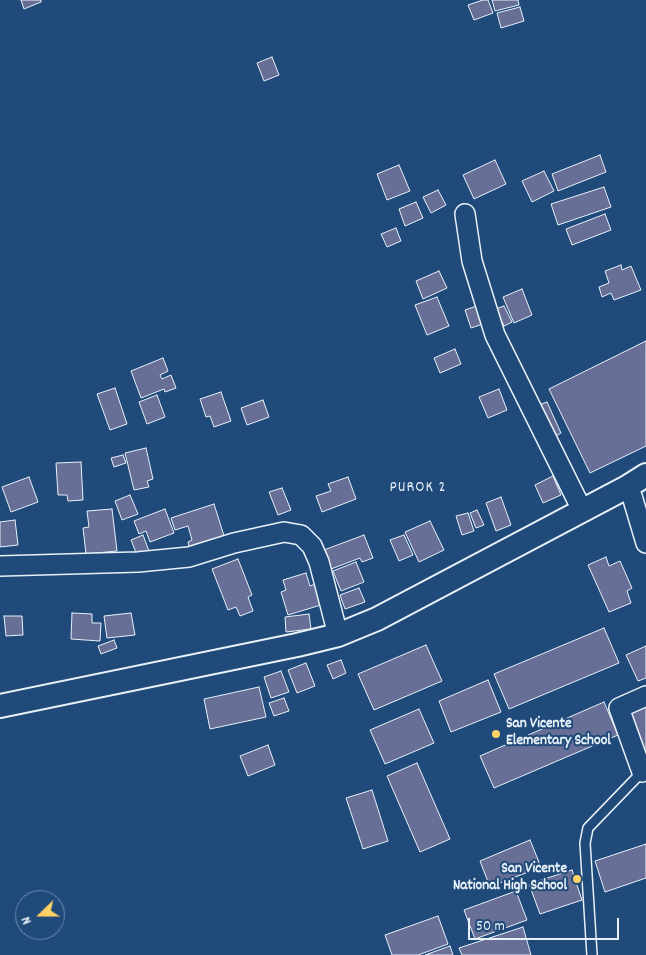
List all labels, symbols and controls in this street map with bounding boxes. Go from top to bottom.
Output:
district label: PUROK 2 [389,479,447,499]
place label: San Vicente Elementary School [506,716,611,751]
marker: San Vicente Elementary School [490,728,502,740]
place label: San Vicente National High School [453,861,567,896]
marker: San Vicente National High School [571,873,583,885]
north arrow [15,890,65,940]
scale bar [471,908,622,940]
text: N [16,913,38,927]
text: 50 m [476,916,505,938]

